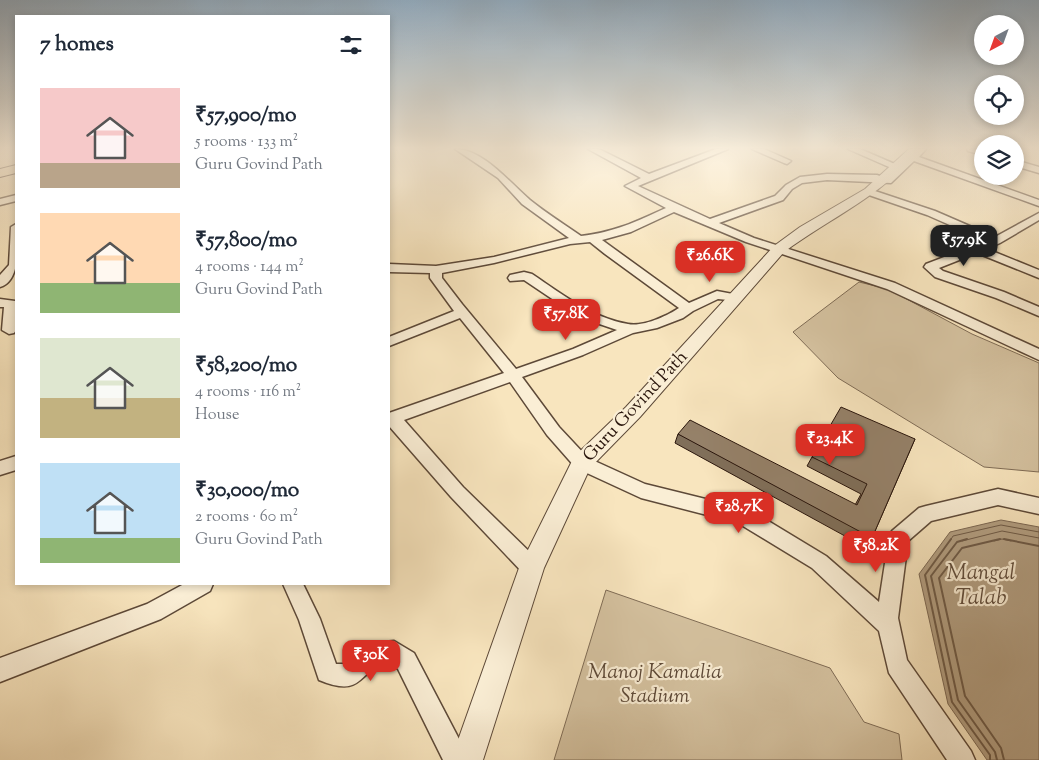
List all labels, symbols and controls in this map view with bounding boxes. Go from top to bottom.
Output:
north arrow [974,15,1024,65]
map controls [974,15,1024,185]
text: 7 homes [40,30,114,60]
icon: filters [337,31,365,59]
button: locate [974,75,1024,125]
text: ₹57,900/mo [195,101,297,131]
icon: home [80,108,140,168]
text: 5 rooms · 133 m² [195,131,298,154]
button: layers [974,135,1024,185]
text: Guru Govind Path [195,154,323,177]
pin: ₹57.9K [923,224,1005,267]
text: ₹57,800/mo [195,226,297,256]
text: ₹57.9K [942,229,986,252]
icon: home [80,233,140,293]
pin: ₹26.6K [669,240,751,283]
text: ₹26.6K [686,245,734,268]
text: 4 rooms · 144 m² [195,256,304,279]
text: Guru Govind Path [195,279,323,302]
pin: ₹57.8K [525,298,607,341]
text: ₹57.8K [543,303,589,326]
street label: Guru Govind Path [577,345,695,468]
text: ₹58,200/mo [195,351,297,381]
icon: home [80,358,140,418]
text: 4 rooms · 116 m² [195,381,301,404]
text: House [195,404,239,427]
pin: ₹23.4K [789,424,871,466]
text: ₹23.4K [807,428,853,451]
text: ₹30,000/mo [195,476,299,506]
icon: home [80,483,140,543]
pin: ₹28.7K [698,492,780,534]
text: ₹28.7K [715,496,763,519]
text: 2 rooms · 60 m² [195,506,298,529]
text: Guru Govind Path [195,529,323,552]
pin: ₹58.2K [835,530,917,573]
text: ₹58.2K [853,535,899,558]
water label: Mangal Talab [947,558,1016,615]
pin: ₹30K [341,640,401,682]
text: ₹30K [353,644,389,667]
park label: Manoj Kamalia Stadium [588,658,722,712]

